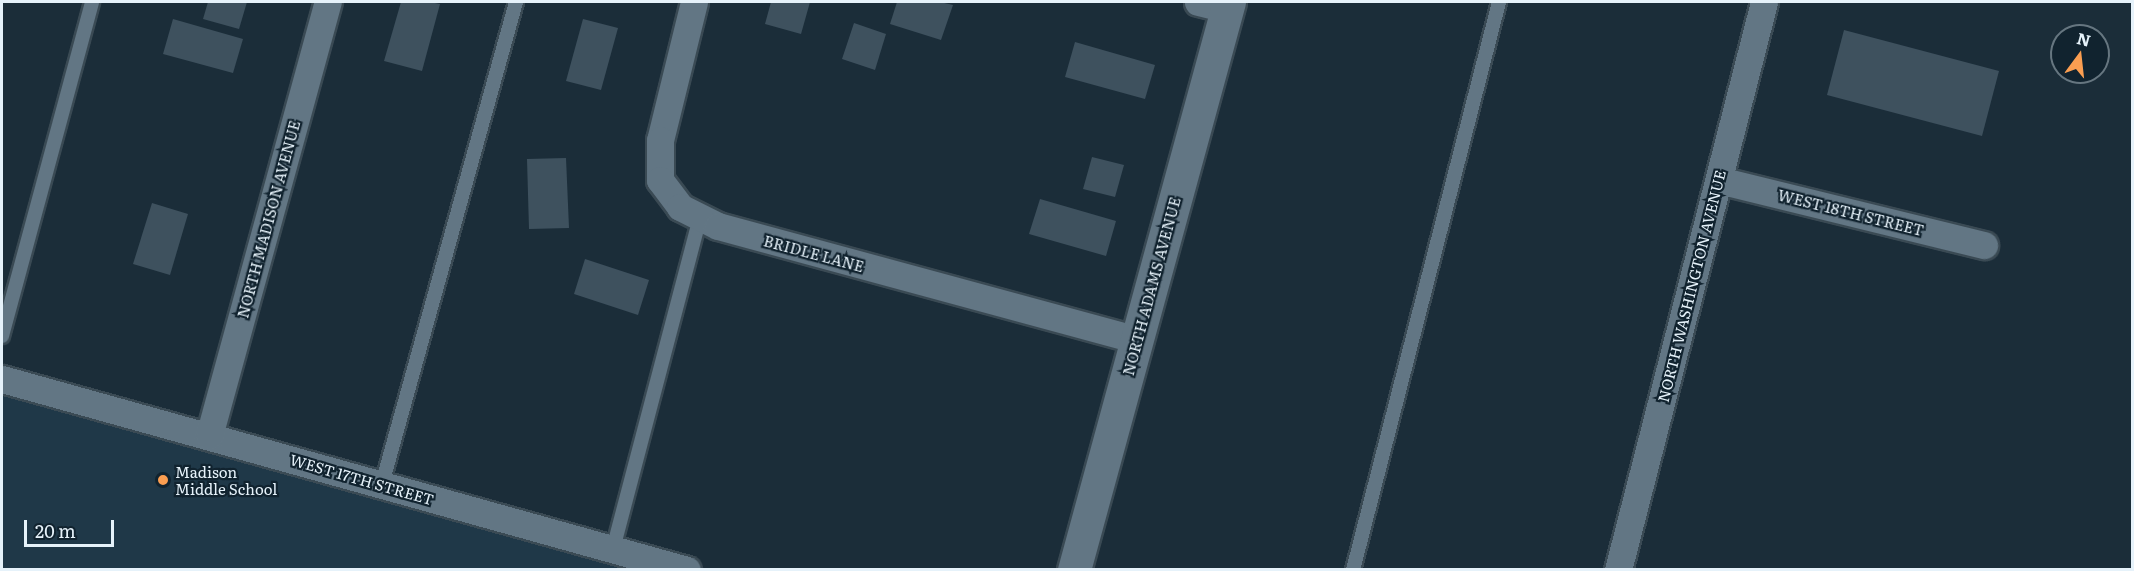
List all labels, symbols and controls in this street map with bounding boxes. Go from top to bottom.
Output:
north arrow [2050,24,2110,84]
text: N [2075,25,2094,52]
street label: NORTH MADISON AVENUE [233,118,303,320]
street label: NORTH WASHINGTON AVENUE [1653,168,1729,404]
street label: WEST 18TH STREET [1776,185,1926,239]
street label: NORTH ADAMS AVENUE [1118,195,1184,377]
street label: BRIDLE LANE [762,231,866,275]
street label: WEST 17TH STREET [288,450,436,508]
place label: Madison Middle School [175,462,277,497]
marker: Madison Middle School [156,473,170,487]
scale bar [27,508,117,546]
text: 20 m [35,517,76,544]

